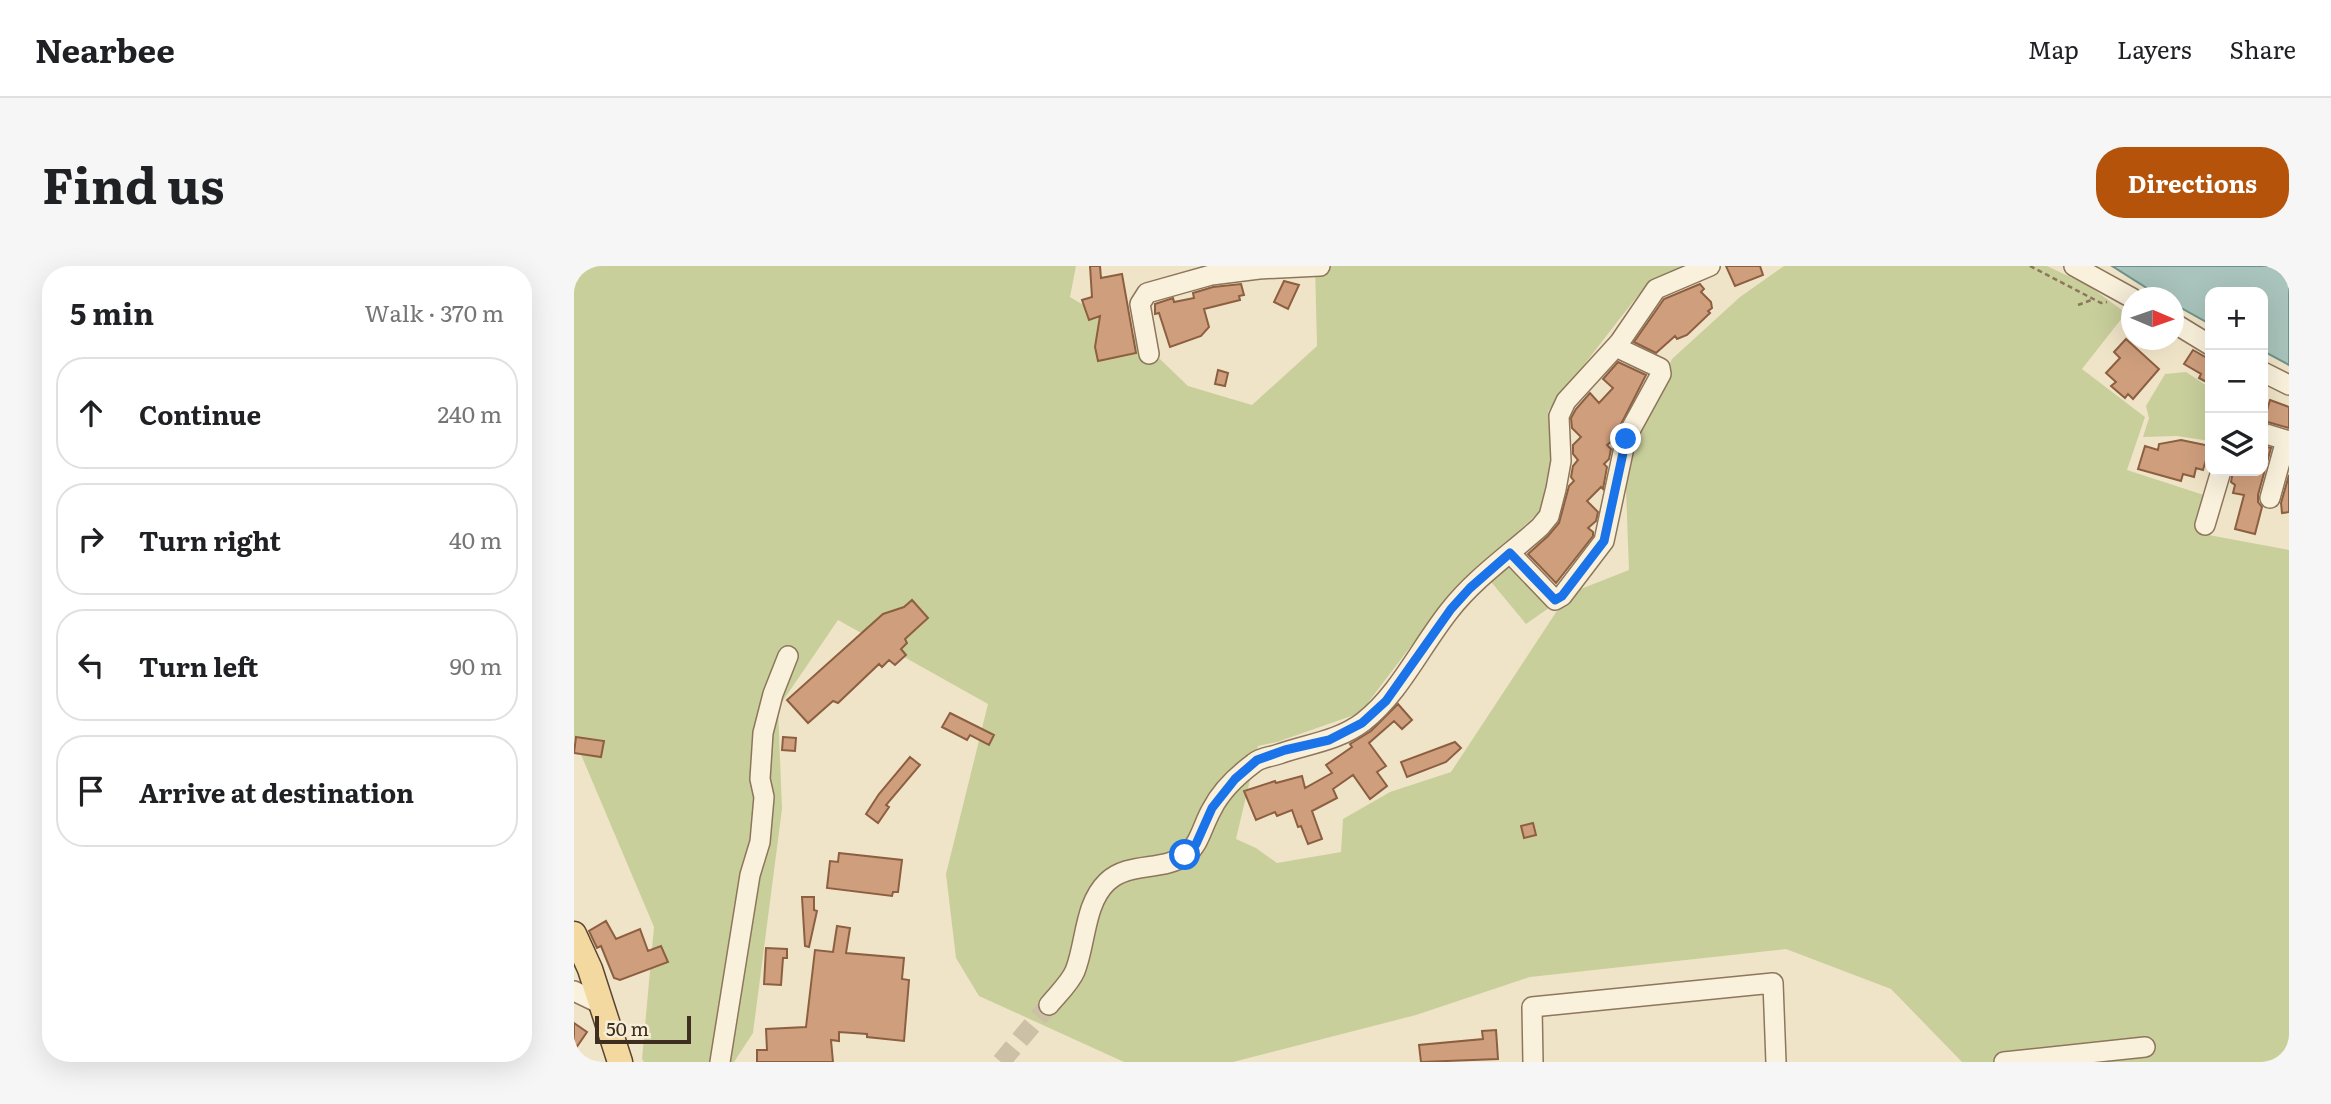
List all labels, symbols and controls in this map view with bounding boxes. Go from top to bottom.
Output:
text: Nearbee [35,24,175,73]
text: Map [2028,31,2079,66]
text: Layers [2117,31,2191,66]
text: Share [2229,31,2296,66]
text: Find us [42,146,225,219]
button: Directions [2096,147,2289,218]
north arrow [2121,287,2184,350]
map controls [2205,287,2268,476]
button: + [2205,287,2268,350]
text: 5 min [70,290,154,334]
text: Walk · 370 m [365,295,504,329]
button: − [2205,350,2268,413]
icon: ahead [72,394,110,432]
text: Continue [139,394,261,433]
text: 240 m [437,396,502,430]
button: layers [2205,413,2268,476]
route end [1610,423,1641,454]
icon: right [72,520,110,558]
text: Turn right [139,520,281,559]
text: 40 m [449,522,502,556]
icon: left [72,646,110,684]
text: Turn left [139,646,258,685]
text: 90 m [450,648,502,682]
icon: arrive [72,772,110,810]
text: Arrive at destination [139,772,414,811]
route start [1169,839,1200,870]
scale bar [595,1013,691,1045]
text: 50 m [606,1014,649,1042]

